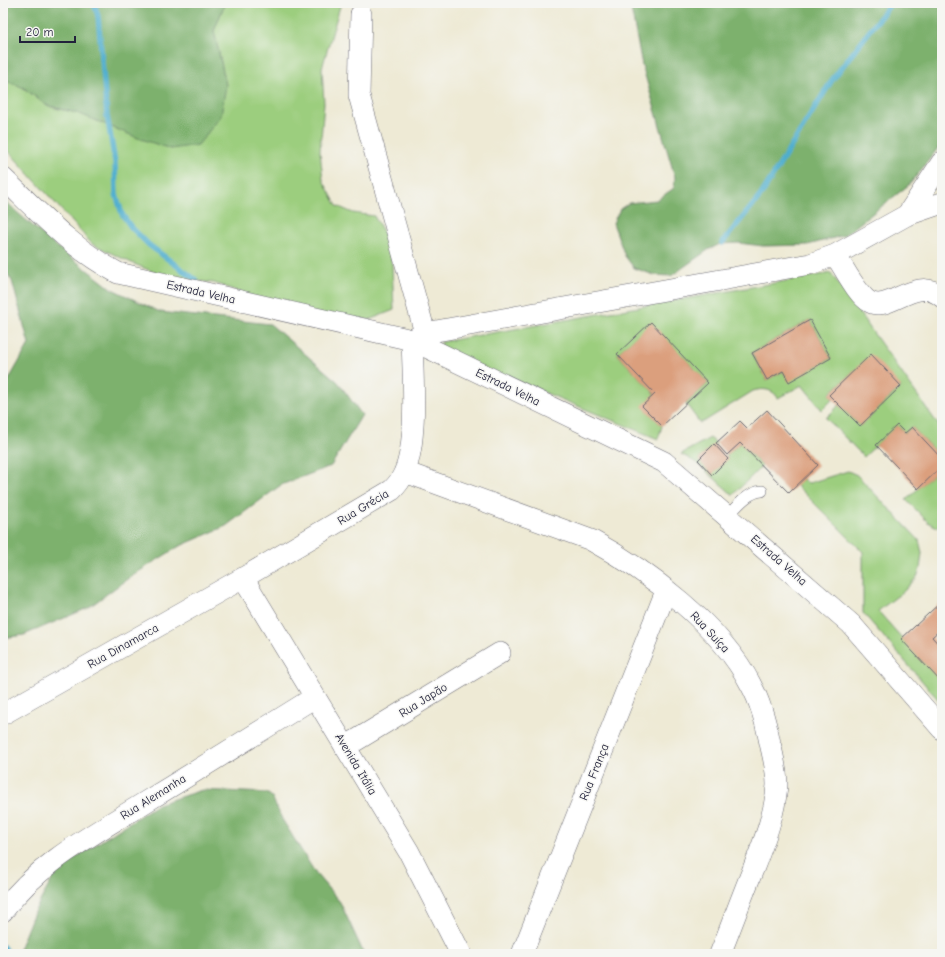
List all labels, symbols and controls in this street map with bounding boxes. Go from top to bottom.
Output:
scale bar [20,18,75,44]
text: 20 m [26,25,54,39]
street label: Estrada Velha [165,277,237,307]
street label: Estrada Velha [474,365,542,409]
street label: Rua Grécia [335,486,391,528]
street label: Estrada Velha [748,532,810,588]
street label: Rua Suíça [688,609,732,655]
street label: Rua Dinamarca [85,621,161,671]
street label: Rua Japão [396,680,450,720]
street label: Avenida Itália [332,731,380,797]
street label: Rua França [576,742,612,802]
street label: Rua Alemanha [118,771,188,823]

